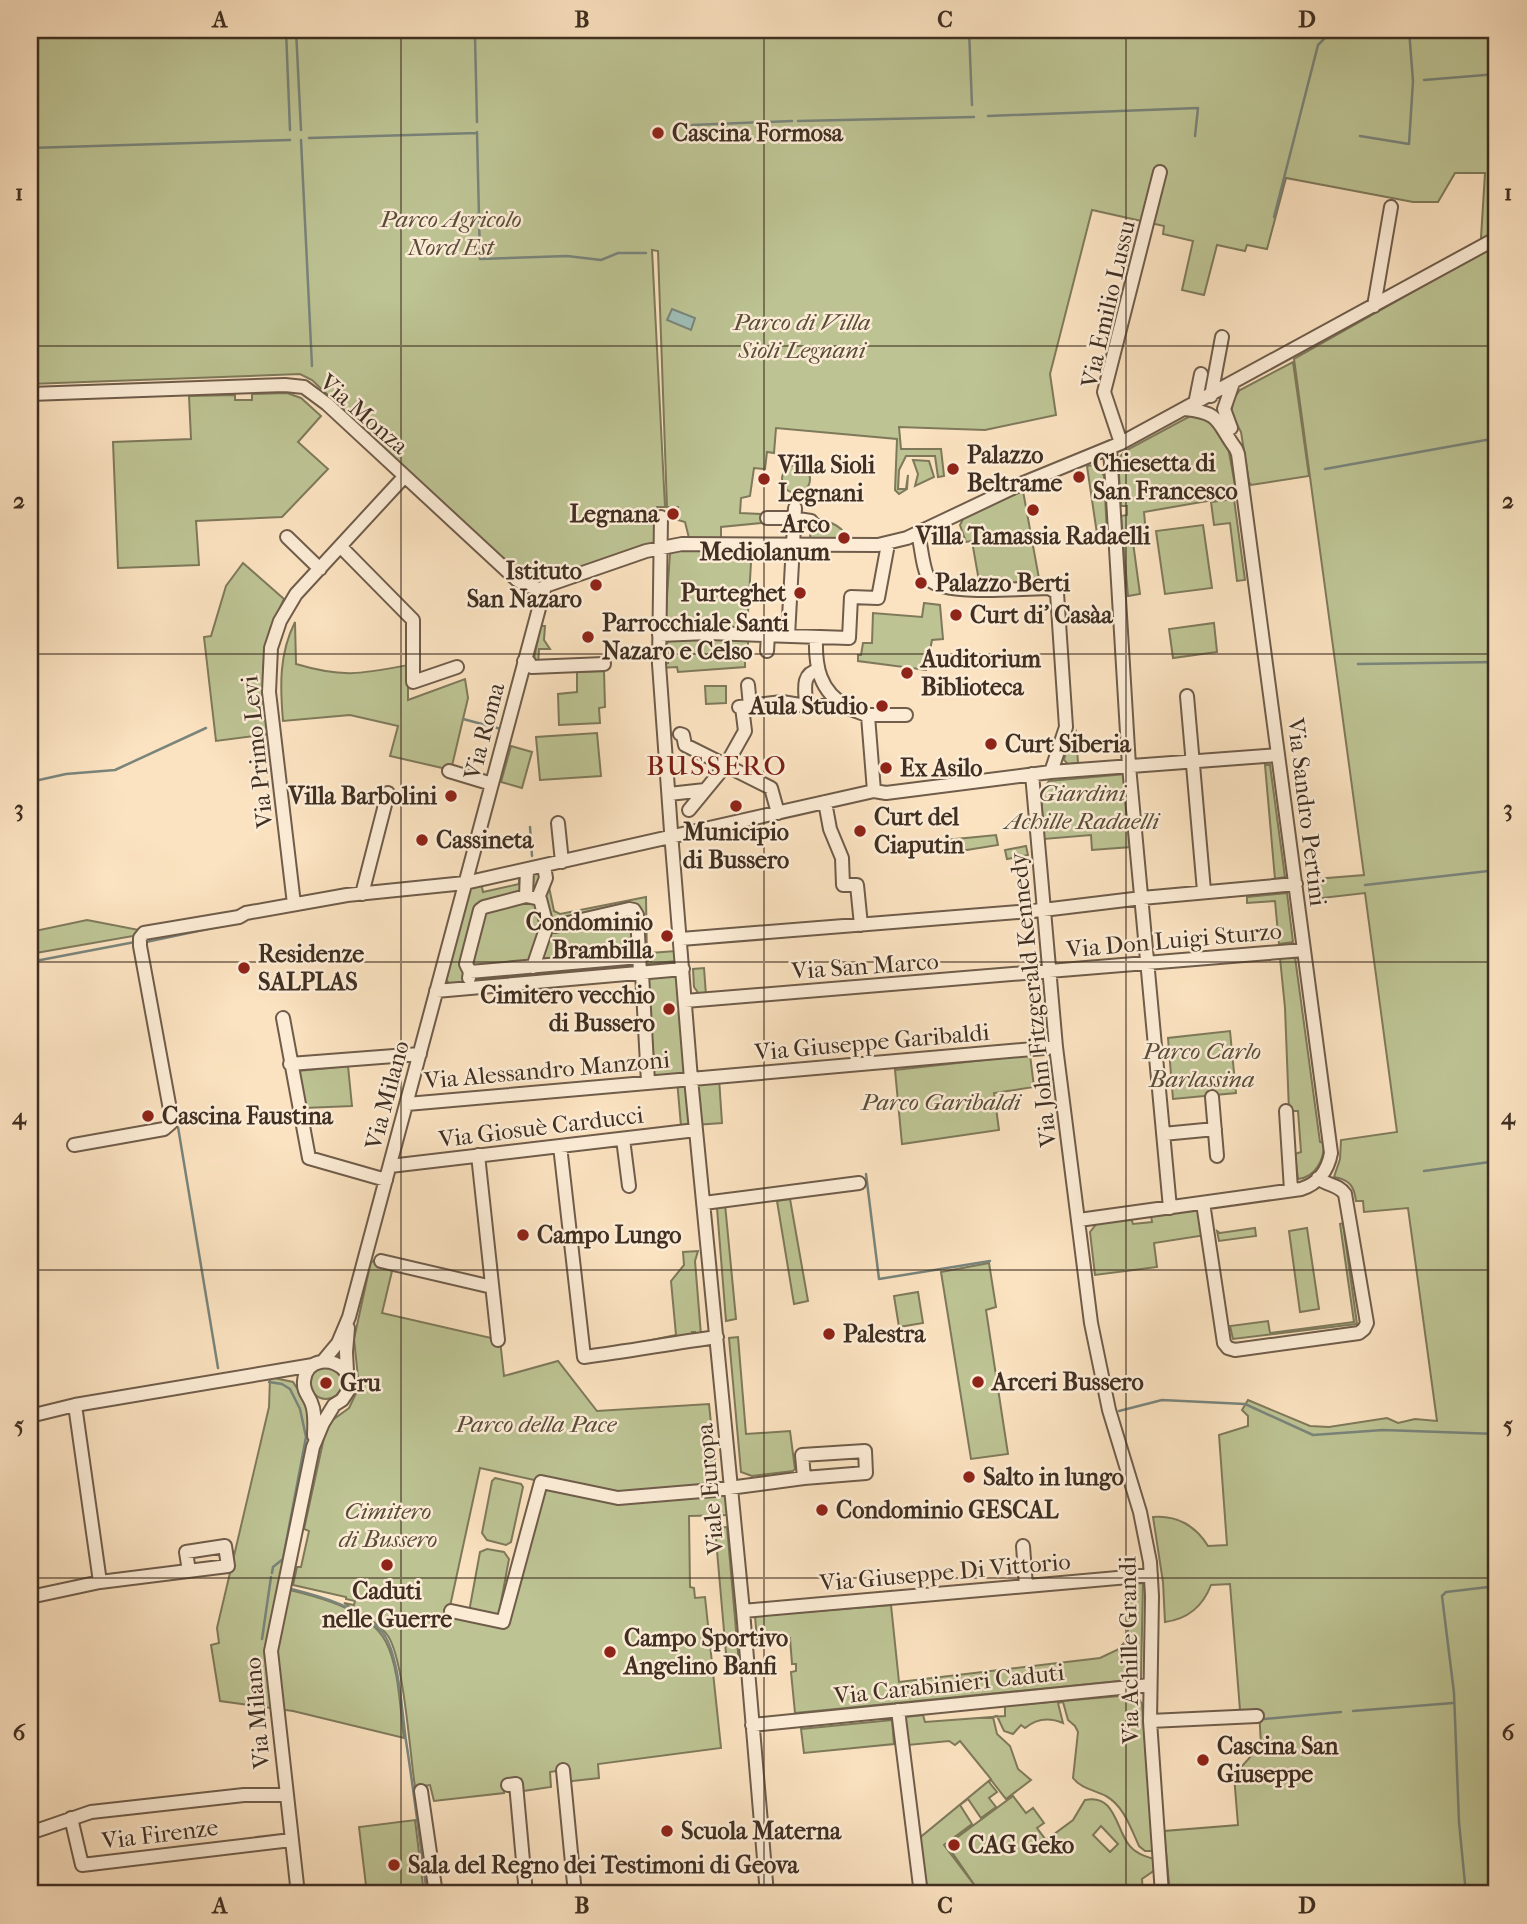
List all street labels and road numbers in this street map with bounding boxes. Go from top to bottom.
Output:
street label: Via Emilio Lussu [1075,217,1141,391]
street label: Via Monza [313,367,415,461]
street label: Via Primo Levi [235,674,279,831]
street label: Via Roma [457,679,511,783]
street label: Via Sandro Pertini [1281,715,1332,908]
street label: Via John Fitzgerald Kennedy [1003,850,1062,1150]
street label: Via Don Luigi Sturzo [1064,917,1283,963]
street label: Via San Marco [789,947,940,985]
street label: Via Giuseppe Garibaldi [752,1018,991,1066]
street label: Via Milano [359,1037,415,1154]
street label: Via Alessandro Manzoni [422,1045,671,1095]
street label: Via Giosuè Carducci [436,1101,645,1154]
street label: Viale Europa [690,1421,730,1557]
street label: Via Giuseppe Di Vittorio [817,1547,1072,1597]
street label: Via Achille Grandi [1113,1556,1145,1745]
street label: Via Milano [238,1656,276,1771]
street label: Via Carabinieri Caduti [831,1658,1066,1710]
street label: Via Firenze [99,1813,220,1855]

